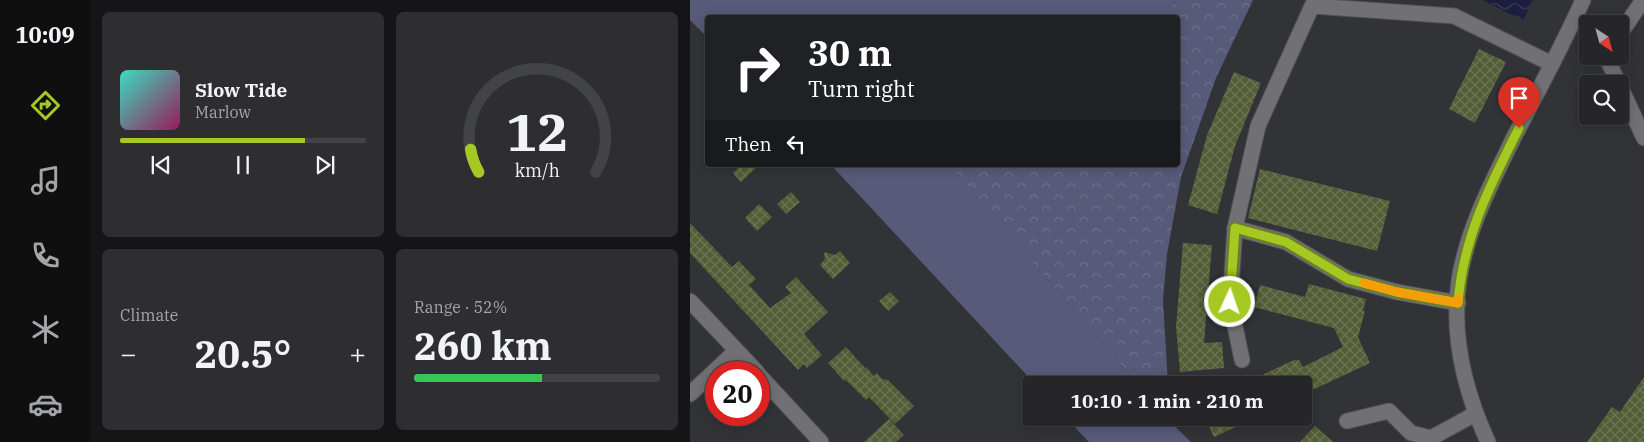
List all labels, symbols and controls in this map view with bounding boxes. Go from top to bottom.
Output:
north arrow [1579,15,1629,65]
map controls [1579,15,1629,125]
text: 10:09 [15,20,75,49]
text: 30 m [808,30,892,76]
icon: right [725,35,790,100]
text: Turn right [808,74,915,103]
button: search [1579,75,1629,125]
pin [1498,77,1540,128]
text: Slow Tide [195,78,287,102]
icon: arrive [1505,84,1533,112]
icon: directions [28,88,63,123]
text: 12 [506,98,568,165]
text: Marlow [195,102,251,122]
icon: left [782,130,810,158]
text: Then [725,132,772,156]
icon: previous [147,151,175,179]
icon: pause [229,151,257,179]
icon: next [311,151,339,179]
text: km/h [514,159,560,182]
icon: music [28,163,63,198]
icon: phone [28,238,63,273]
position arrow [1203,275,1255,327]
text: Range · 52% [414,297,507,317]
text: Climate [120,305,178,325]
icon: climate [28,312,63,347]
text: 260 km [414,321,552,370]
text: 20.5° [195,329,291,378]
text: − [120,335,137,372]
text: + [349,335,366,372]
speed limit sign: 20 [705,361,770,426]
icon: car [28,387,63,422]
text: 10:10 · 1 min · 210 m [1071,389,1263,413]

